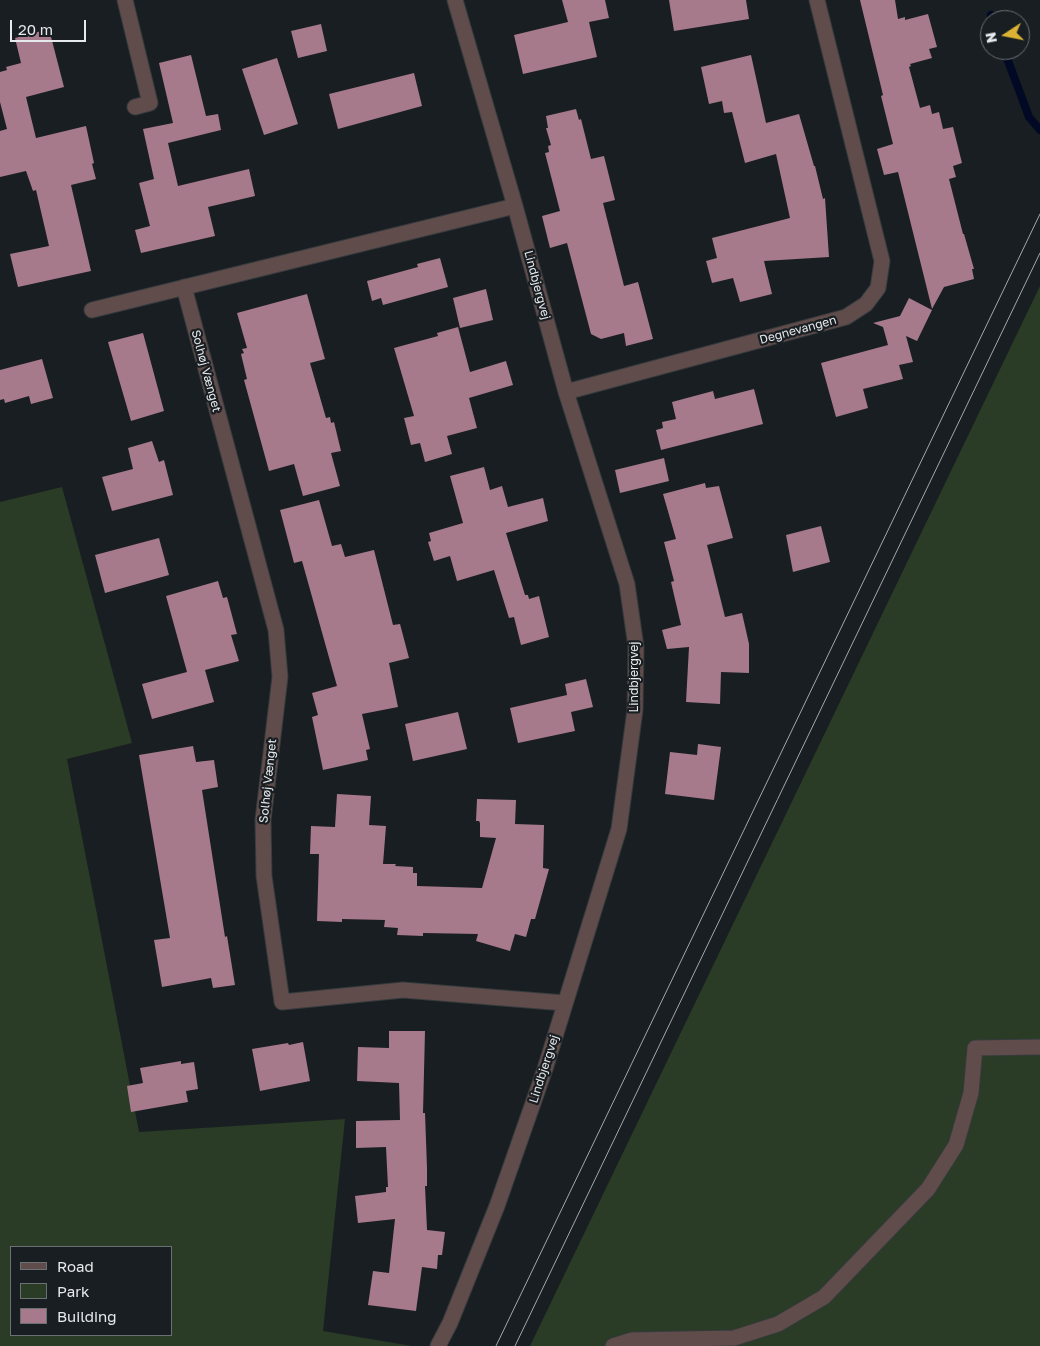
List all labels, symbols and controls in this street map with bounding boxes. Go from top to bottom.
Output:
scale bar [12,10,89,42]
north arrow [980,10,1030,60]
text: 20 m [18,20,53,38]
text: N [981,31,1000,45]
street label: Lindbjergvej [521,249,553,321]
street label: Degnevangen [758,313,838,347]
street label: Solhøj Vænget [188,328,224,414]
street label: Lindbjergvej [627,642,641,712]
street label: Solhøj Vænget [256,738,280,824]
street label: Lindbjergvej [526,1033,562,1105]
legend [10,1246,172,1336]
text: Road [57,1257,94,1275]
text: Park [57,1282,89,1300]
text: Building [57,1307,117,1325]

